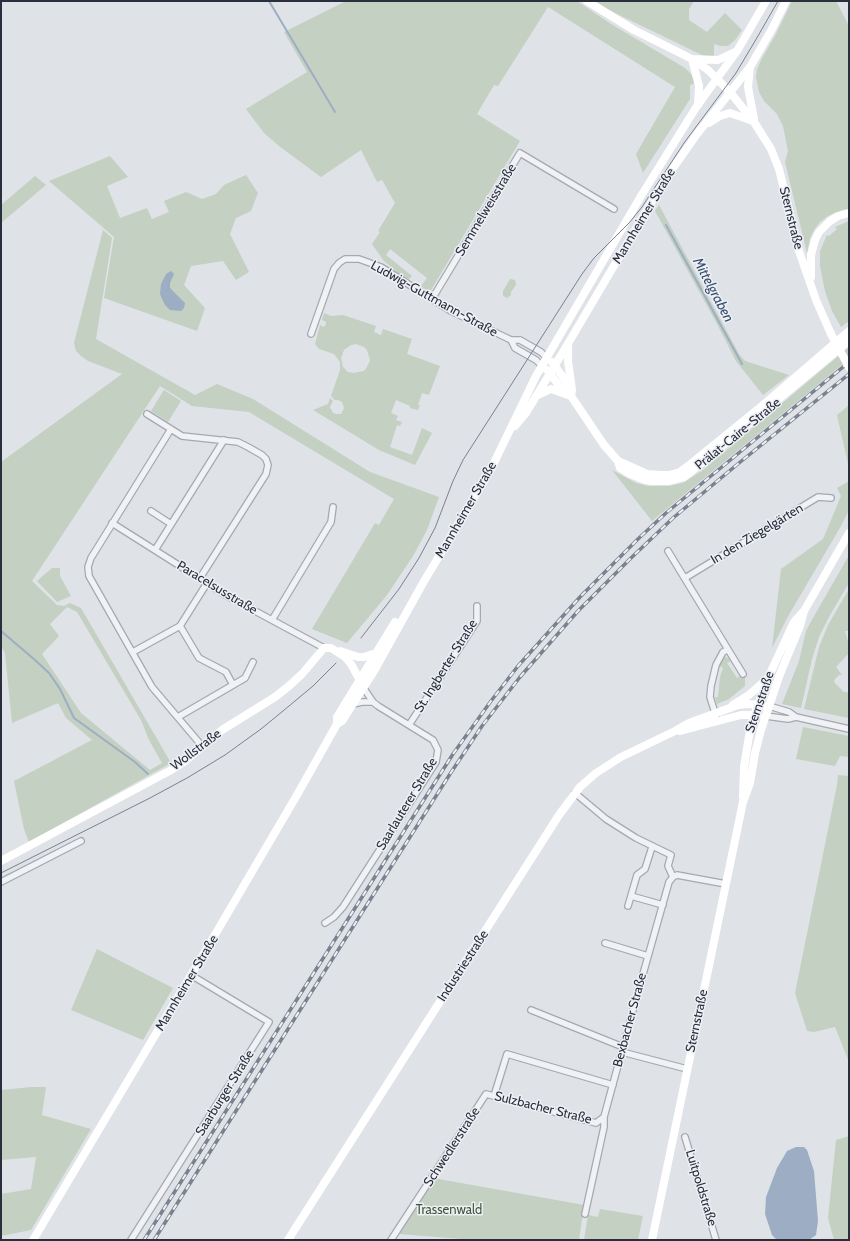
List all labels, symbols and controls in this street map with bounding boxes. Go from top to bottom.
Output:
street label: Semmelweisstraße [452,161,520,259]
street label: Mannheimer Straße [609,165,679,267]
street label: Sternstraße [776,185,806,251]
water label: Mittelgraben [689,255,737,325]
street label: Ludwig-Guttmann-Straße [368,258,500,340]
street label: Prälat-Caire-Straße [692,395,784,473]
street label: Mannheimer Straße [432,459,500,561]
street label: In den Ziegelgärten [708,500,806,568]
street label: Paracelsusstraße [174,558,260,618]
street label: St. Ingberter Straße [411,617,481,715]
street label: Sternstraße [742,669,778,735]
street label: Wollstraße [168,726,224,774]
street label: Saarlauterer Straße [373,755,441,853]
street label: Industriestraße [434,927,492,1005]
street label: Mannheimer Straße [152,932,222,1034]
street label: Bexbacher Straße [610,971,650,1069]
street label: Sternstraße [683,988,711,1054]
street label: Saarburger Straße [192,1047,258,1139]
street label: Sulzbacher Straße [493,1088,593,1128]
street label: Schwedlerstraße [421,1104,483,1190]
street label: Luitpoldstraße [682,1148,720,1228]
park label: Trassenwald [416,1202,482,1218]

